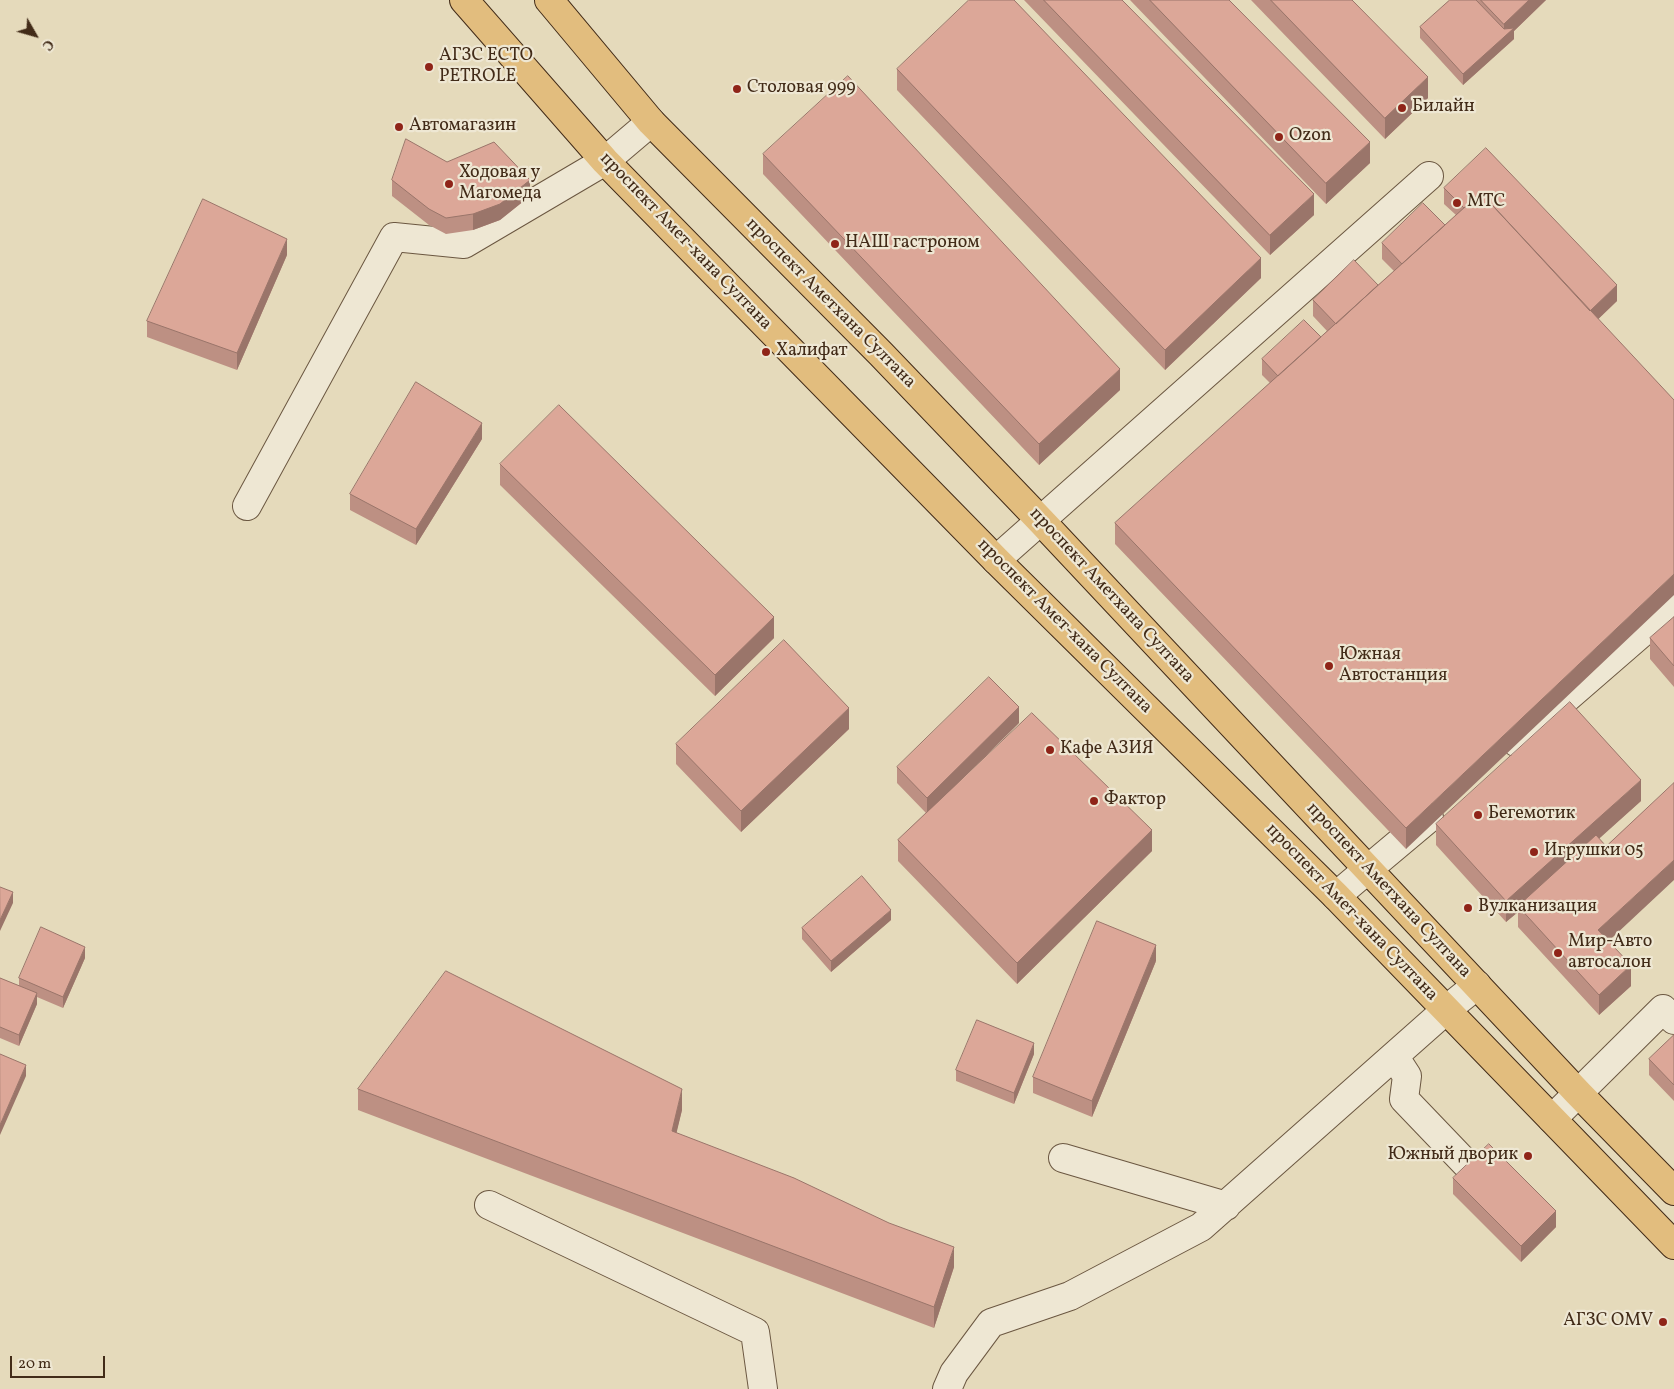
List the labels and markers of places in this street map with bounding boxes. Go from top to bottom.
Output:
place label: АГЗС ECTO PETROLE [439,46,533,88]
marker: АГЗС ECTO PETROLE [423,61,435,73]
place label: Столовая 999 [747,78,856,100]
marker: Столовая 999 [731,83,743,95]
place label: Билайн [1412,97,1475,119]
marker: Билайн [1396,102,1408,114]
place label: Автомагазин [409,116,516,138]
marker: Автомагазин [393,121,405,133]
place label: Ozon [1289,126,1331,148]
marker: Ozon [1273,131,1285,143]
place label: Ходовая у Магомеда [459,163,542,205]
marker: Ходовая у Магомеда [443,178,455,190]
place label: МТС [1467,192,1505,214]
marker: МТС [1451,197,1463,209]
place label: НАШ гастроном [845,233,979,255]
marker: НАШ гастроном [829,238,841,250]
place label: Халифат [776,341,848,363]
marker: Халифат [760,346,772,358]
place label: Южная Автостанция [1339,645,1447,688]
marker: Южная Автостанция [1323,660,1335,672]
place label: Кафе АЗИЯ [1060,739,1154,761]
marker: Кафе АЗИЯ [1044,744,1056,756]
place label: Фактор [1104,790,1166,812]
marker: Фактор [1088,795,1100,807]
place label: Бегемотик [1488,804,1575,826]
marker: Бегемотик [1472,809,1484,821]
place label: Игрушки 05 [1544,841,1644,863]
marker: Игрушки 05 [1528,846,1540,858]
place label: Вулканизация [1478,897,1597,919]
marker: Вулканизация [1462,902,1474,914]
place label: Мир-Авто автосалон [1568,932,1652,974]
marker: Мир-Авто автосалон [1552,947,1564,959]
place label: Южный дворик [1387,1145,1518,1167]
marker: Южный дворик [1522,1150,1534,1162]
place label: АГЗС OMV [1563,1311,1653,1333]
marker: АГЗС OMV [1657,1316,1669,1328]

